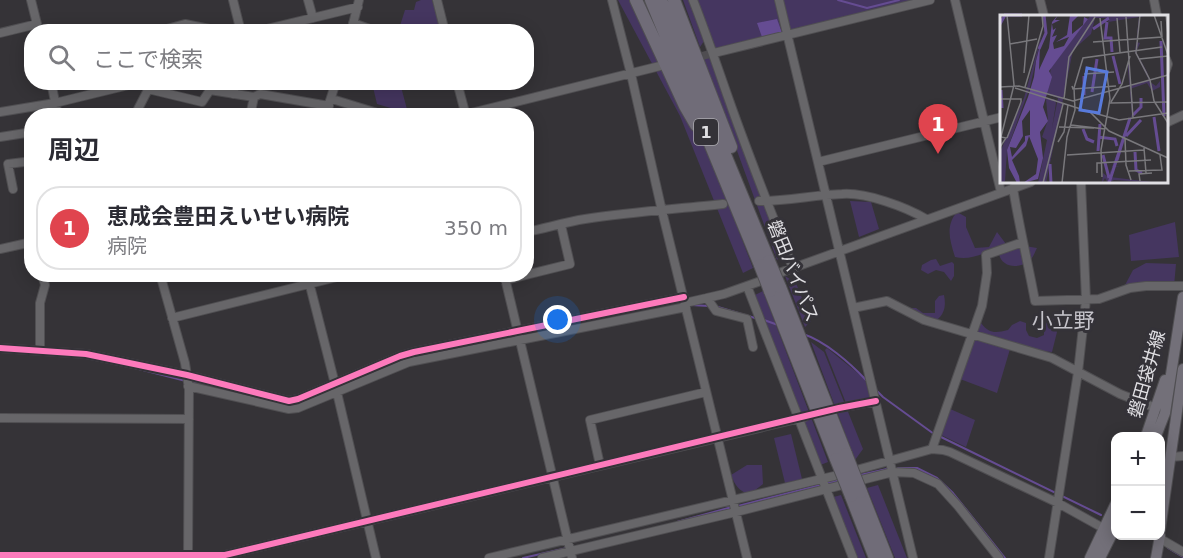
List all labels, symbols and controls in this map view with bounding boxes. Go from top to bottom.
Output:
inset map [1000,15,1168,183]
search box [24,24,534,90]
icon: search [45,41,78,74]
text: ここで検索 [93,47,203,72]
pin: 1 [918,104,958,154]
road number: 1 [694,119,718,145]
text: 周辺 [48,135,100,165]
text: 恵成会豊田えいせい病院 [107,204,349,229]
text: 1 [63,216,76,240]
text: 350 m [444,216,508,240]
street label: 磐田バイパス [764,217,823,325]
text: 病院 [107,234,147,258]
your location [543,305,572,334]
district label: 小立野 [1032,309,1095,333]
street label: 磐田袋井線 [1124,328,1169,420]
map controls [1111,432,1165,540]
button: + [1111,432,1165,486]
button: − [1111,486,1165,540]

